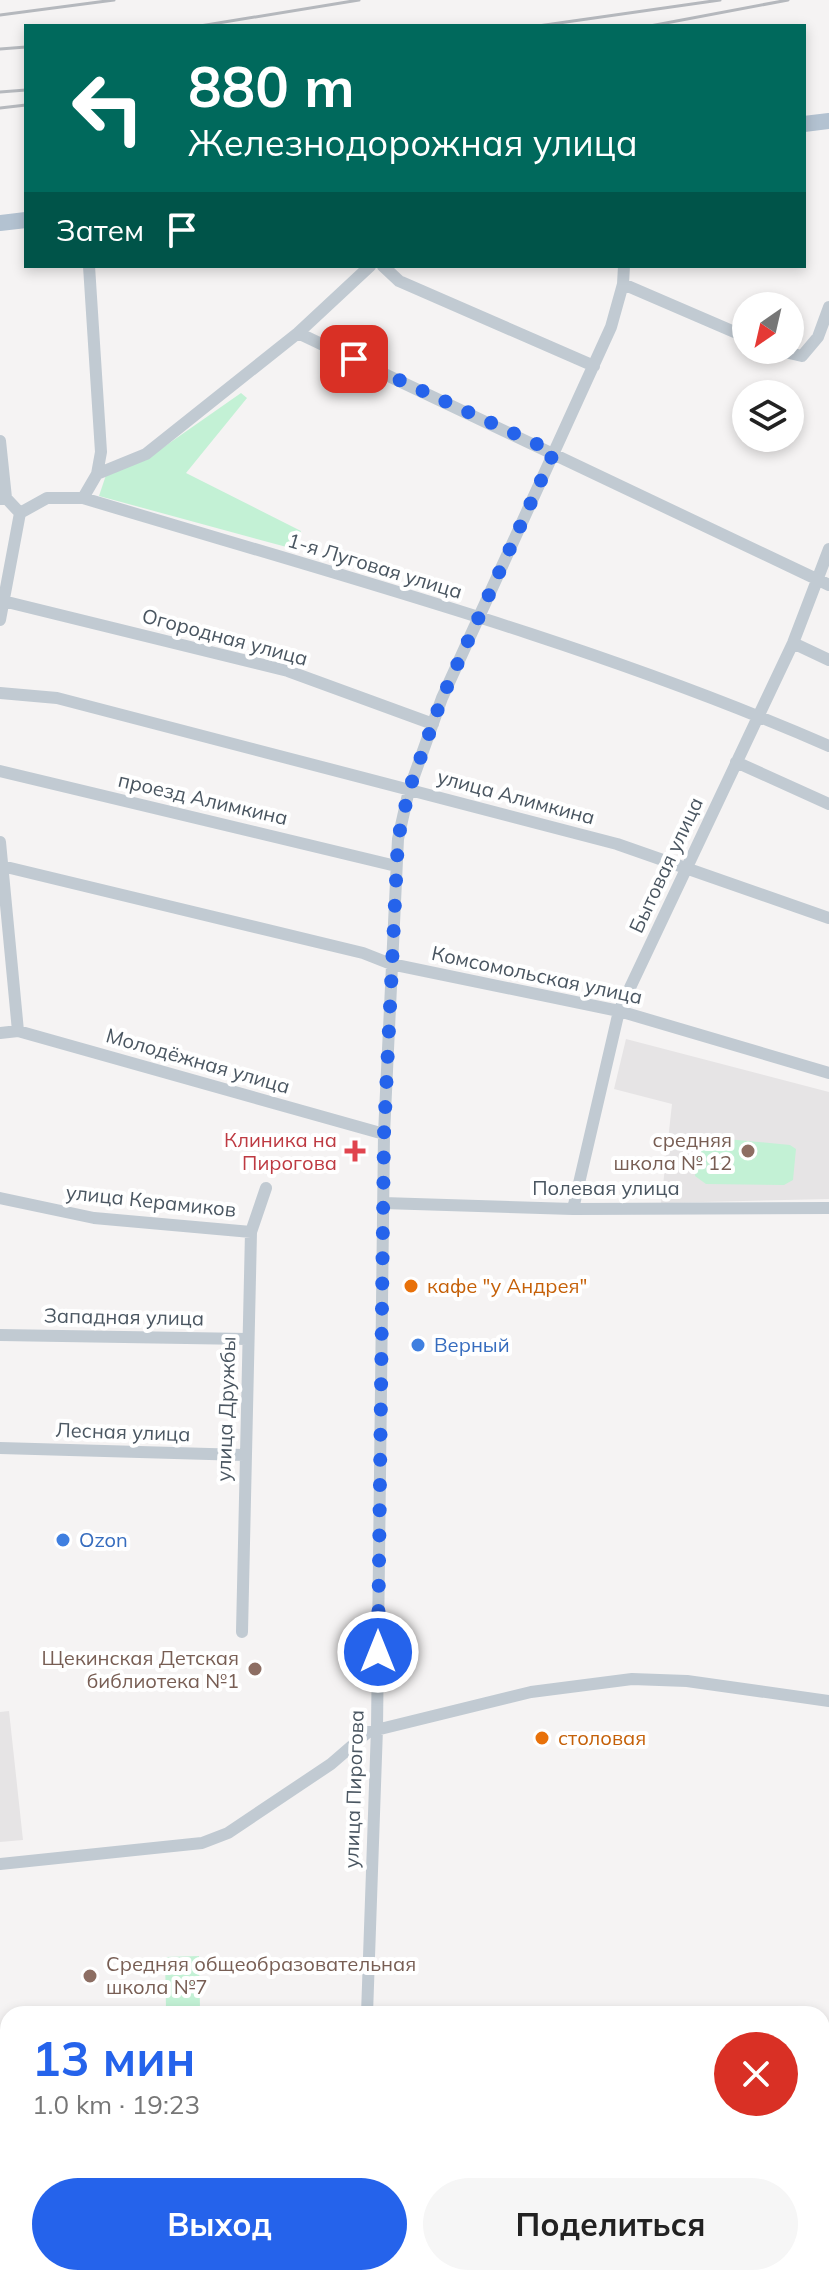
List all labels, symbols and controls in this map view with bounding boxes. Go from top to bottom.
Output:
text: 880 m [188,51,355,121]
icon: left [56,56,160,160]
text: Железнодорожная улица [188,120,638,165]
icon: arrive [160,208,204,252]
text: Затем [56,211,144,249]
north arrow [732,292,804,364]
map controls [732,292,804,452]
pin [320,325,388,393]
icon: arrive [332,337,376,381]
button: layers [732,380,804,452]
street label: 1-я Луговая улица [285,527,465,604]
street label: Огородная улица [140,602,311,671]
street label: улица Алимкина [435,763,598,830]
street label: проезд Алимкина [116,767,290,830]
street label: Бытовая улица [623,793,708,937]
street label: Комсомольская улица [429,940,645,1009]
street label: Молодёжная улица [103,1022,293,1099]
place label: Клиника на Пирогова [224,1127,337,1175]
place label: средняя школа № 12 [613,1127,732,1175]
marker: Клиника на Пирогова [344,1140,366,1162]
marker: средняя школа № 12 [739,1142,757,1160]
street label: Полевая улица [532,1175,680,1200]
street label: улица Керамиков [65,1179,237,1222]
place label: кафе "у Андрея" [427,1273,587,1298]
marker: кафе "у Андрея" [402,1277,420,1295]
street label: Западная улица [44,1303,204,1330]
place label: Верный [434,1332,510,1357]
street label: улица Дружбы [210,1336,241,1482]
marker: Верный [409,1336,427,1354]
street label: Лесная улица [55,1417,191,1446]
place label: Ozon [79,1527,128,1552]
marker: Ozon [54,1531,72,1549]
position arrow [336,1610,420,1694]
place label: Щекинская Детская библиотека №1 [41,1645,239,1693]
marker: Щекинская Детская библиотека №1 [246,1660,264,1678]
street label: улица Пирогова [338,1709,369,1869]
place label: столовая [558,1725,646,1750]
marker: столовая [533,1729,551,1747]
place label: Средняя общеобразовательная школа №7 [106,1951,416,1999]
marker: Средняя общеобразовательная школа №7 [81,1967,99,1985]
text: 13 мин [32,2028,195,2088]
button: close [714,2032,798,2116]
text: 1.0 km · 19:23 [32,2088,200,2121]
button: Выход [32,2178,407,2270]
button: Поделиться [423,2178,798,2270]

